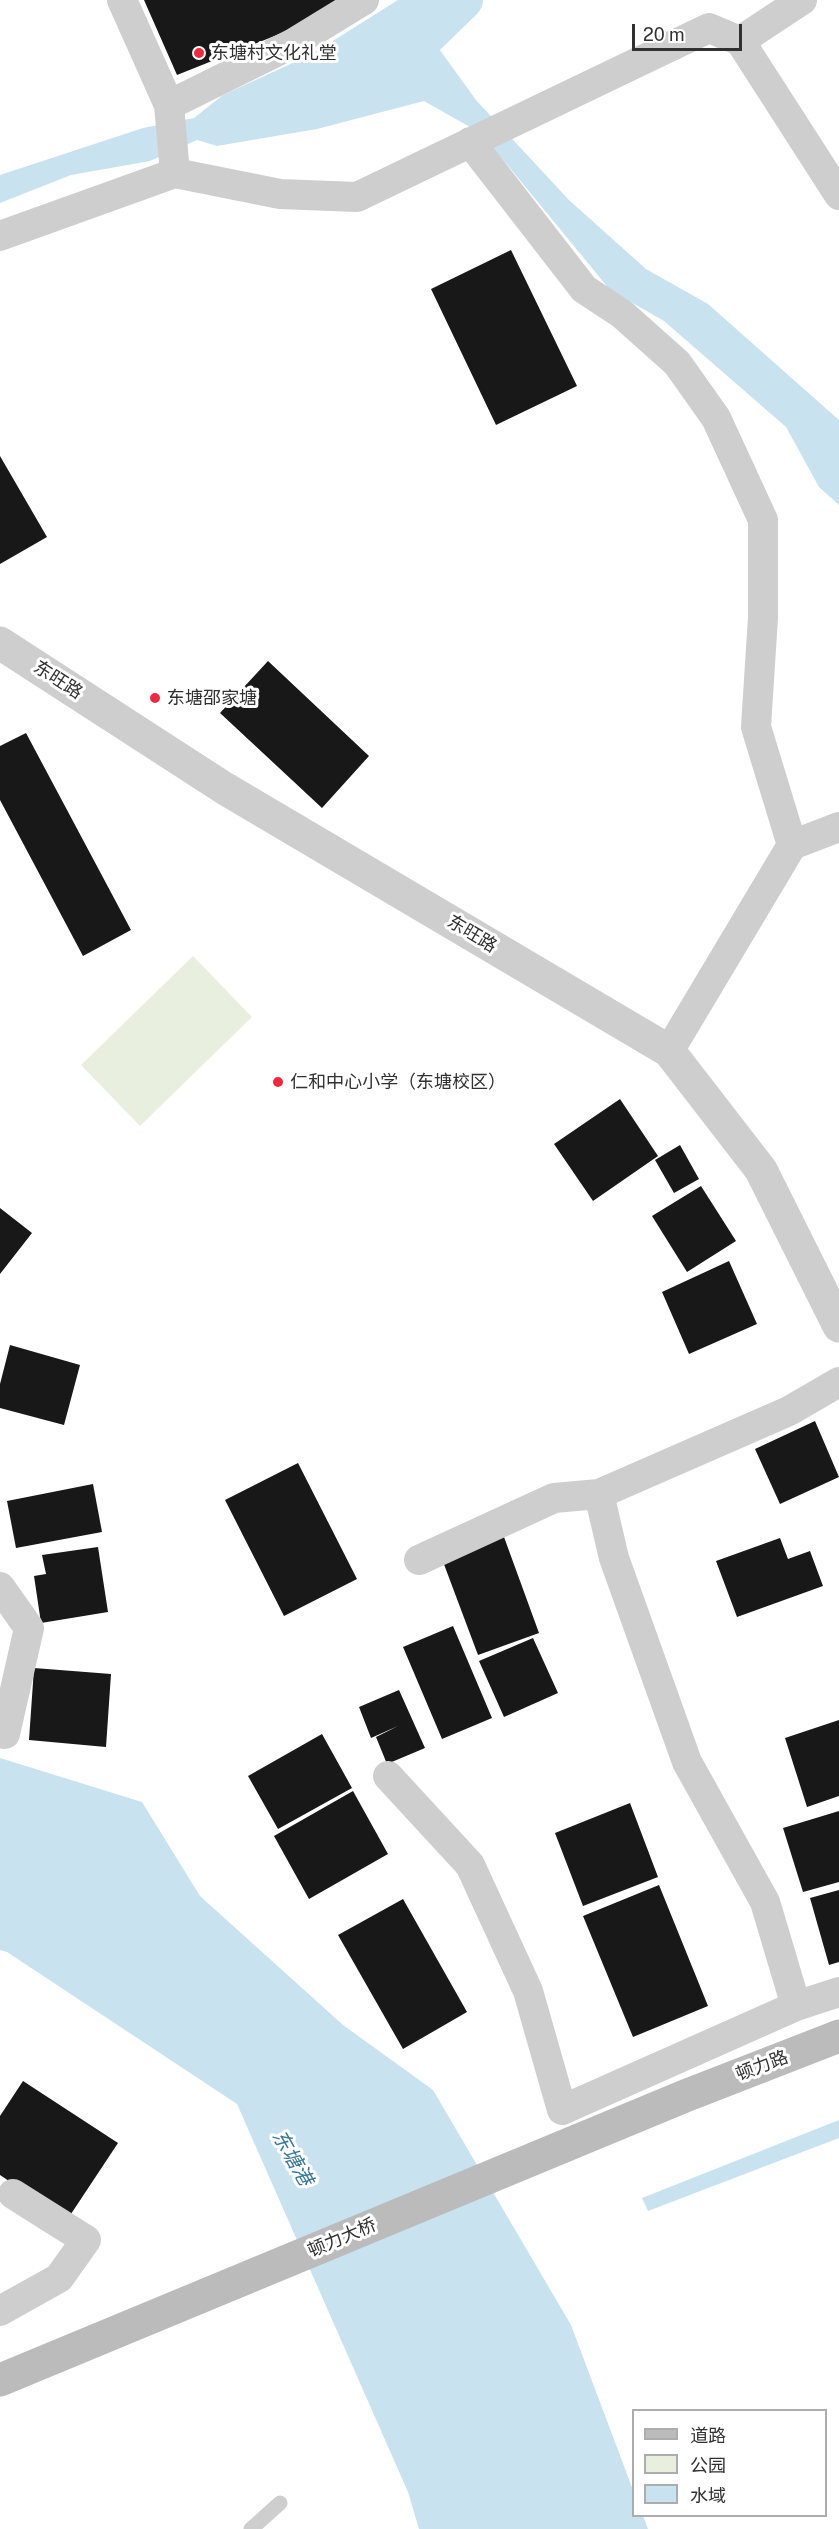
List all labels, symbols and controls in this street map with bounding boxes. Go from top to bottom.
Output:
scale bar [635,12,744,50]
text: 20 m [643,24,685,45]
place label: 东塘村文化礼堂 [211,42,337,64]
marker: 东塘村文化礼堂 [192,46,206,60]
street label: 东旺路 [29,656,87,704]
place label: 东塘邵家塘 [167,687,257,709]
marker: 东塘邵家塘 [148,691,162,705]
street label: 东旺路 [443,911,501,957]
place label: 仁和中心小学（东塘校区） [290,1071,506,1093]
marker: 仁和中心小学（东塘校区） [271,1075,285,1089]
street label: 顿力路 [733,2046,791,2086]
water label: 东塘港 [267,2126,317,2190]
street label: 顿力大桥 [305,2214,379,2262]
legend [632,2409,827,2517]
text: 道路 [690,2425,726,2446]
text: 公园 [690,2455,726,2476]
text: 水域 [690,2485,726,2506]

